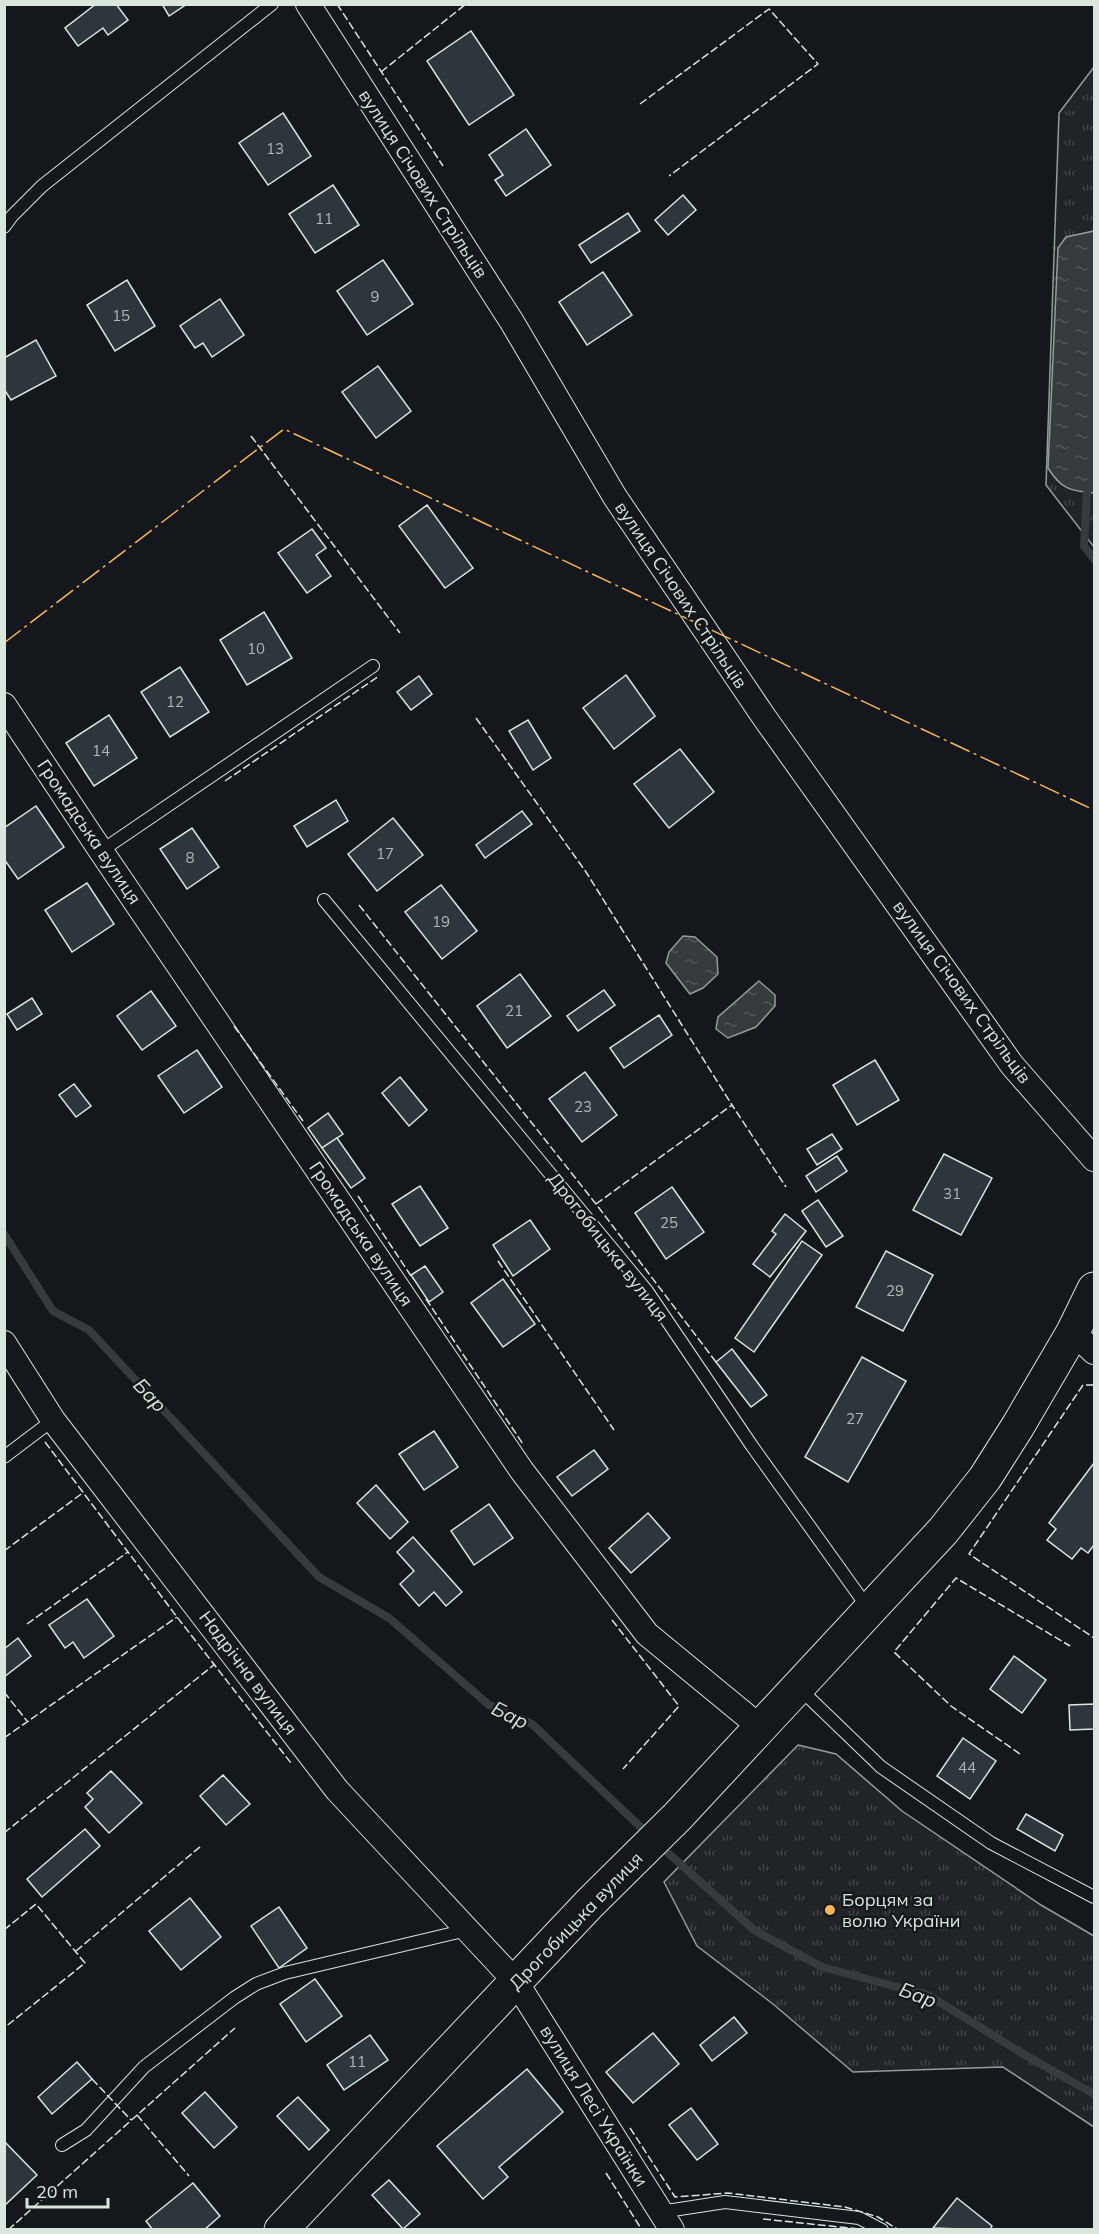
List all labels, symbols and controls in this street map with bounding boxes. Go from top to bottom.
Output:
street label: вулиця Січових Стрільців [354,85,493,283]
house number: 13 [266,139,284,158]
house number: 11 [315,209,333,228]
house number: 9 [370,287,380,306]
house number: 15 [112,306,130,325]
street label: вулиця Січових Стрільців [610,497,753,693]
house number: 10 [247,639,265,658]
house number: 12 [166,692,184,711]
house number: 14 [92,741,110,760]
street label: Громадська вулиця [32,755,146,909]
house number: 17 [376,844,394,863]
house number: 8 [185,848,195,867]
street label: вулиця Січових Стрільців [888,896,1037,1088]
house number: 19 [432,912,450,931]
house number: 21 [505,1001,523,1020]
house number: 23 [574,1097,592,1116]
street label: Громадська вулиця [304,1157,418,1311]
street label: Дрогобицька вулиця [543,1167,674,1326]
house number: 31 [943,1184,961,1203]
house number: 25 [660,1213,678,1232]
house number: 29 [886,1281,904,1300]
water label: Бар [128,1372,172,1417]
house number: 27 [846,1409,864,1428]
street label: Надрічна вулиця [194,1606,302,1739]
water label: Бар [488,1695,533,1734]
house number: 44 [958,1758,976,1777]
street label: Дрогобицька вулиця [504,1847,648,1995]
place label: Борцям за волю України [842,1888,960,1932]
marker: Борцям за волю України [823,1903,837,1917]
water label: Бар [896,1976,940,2013]
street label: вулиця Лесі Українки [535,2021,654,2191]
house number: 11 [348,2052,366,2071]
scale bar [27,2171,108,2209]
text: 20 m [36,2180,78,2203]

